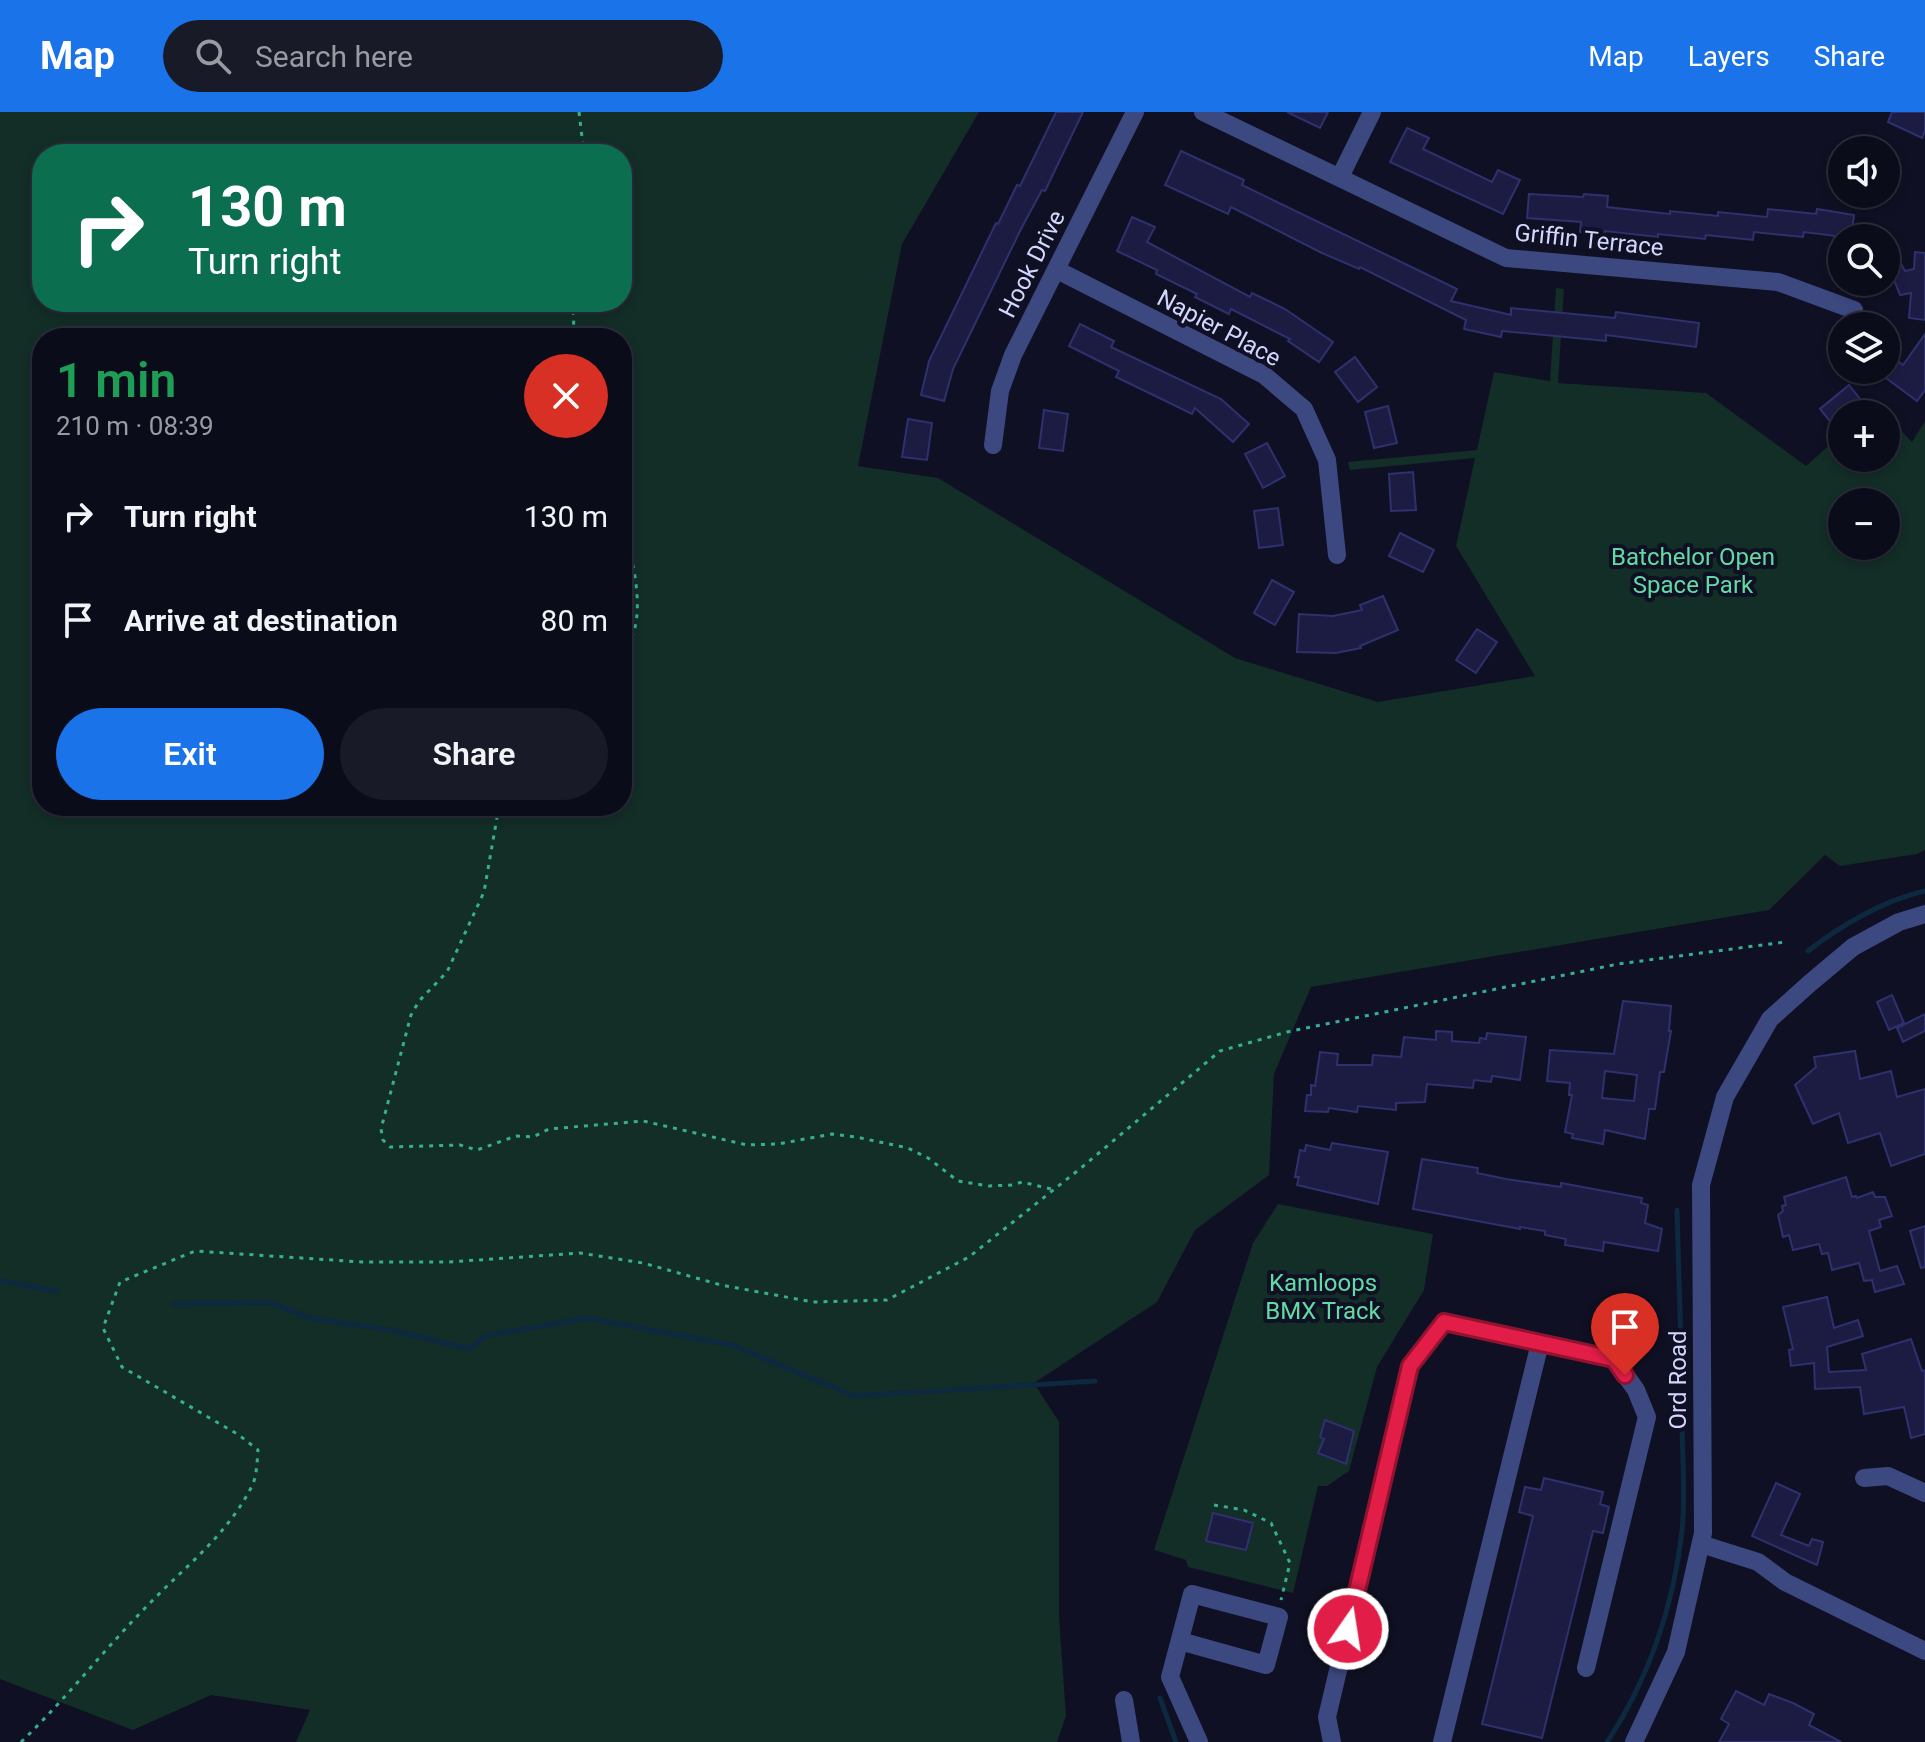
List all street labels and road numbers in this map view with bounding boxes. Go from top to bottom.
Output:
street label: Hook Drive [993,206,1071,322]
street label: Griffin Terrace [1513,218,1665,262]
street label: Napier Place [1153,284,1285,372]
street label: Ord Road [1664,1331,1692,1429]

